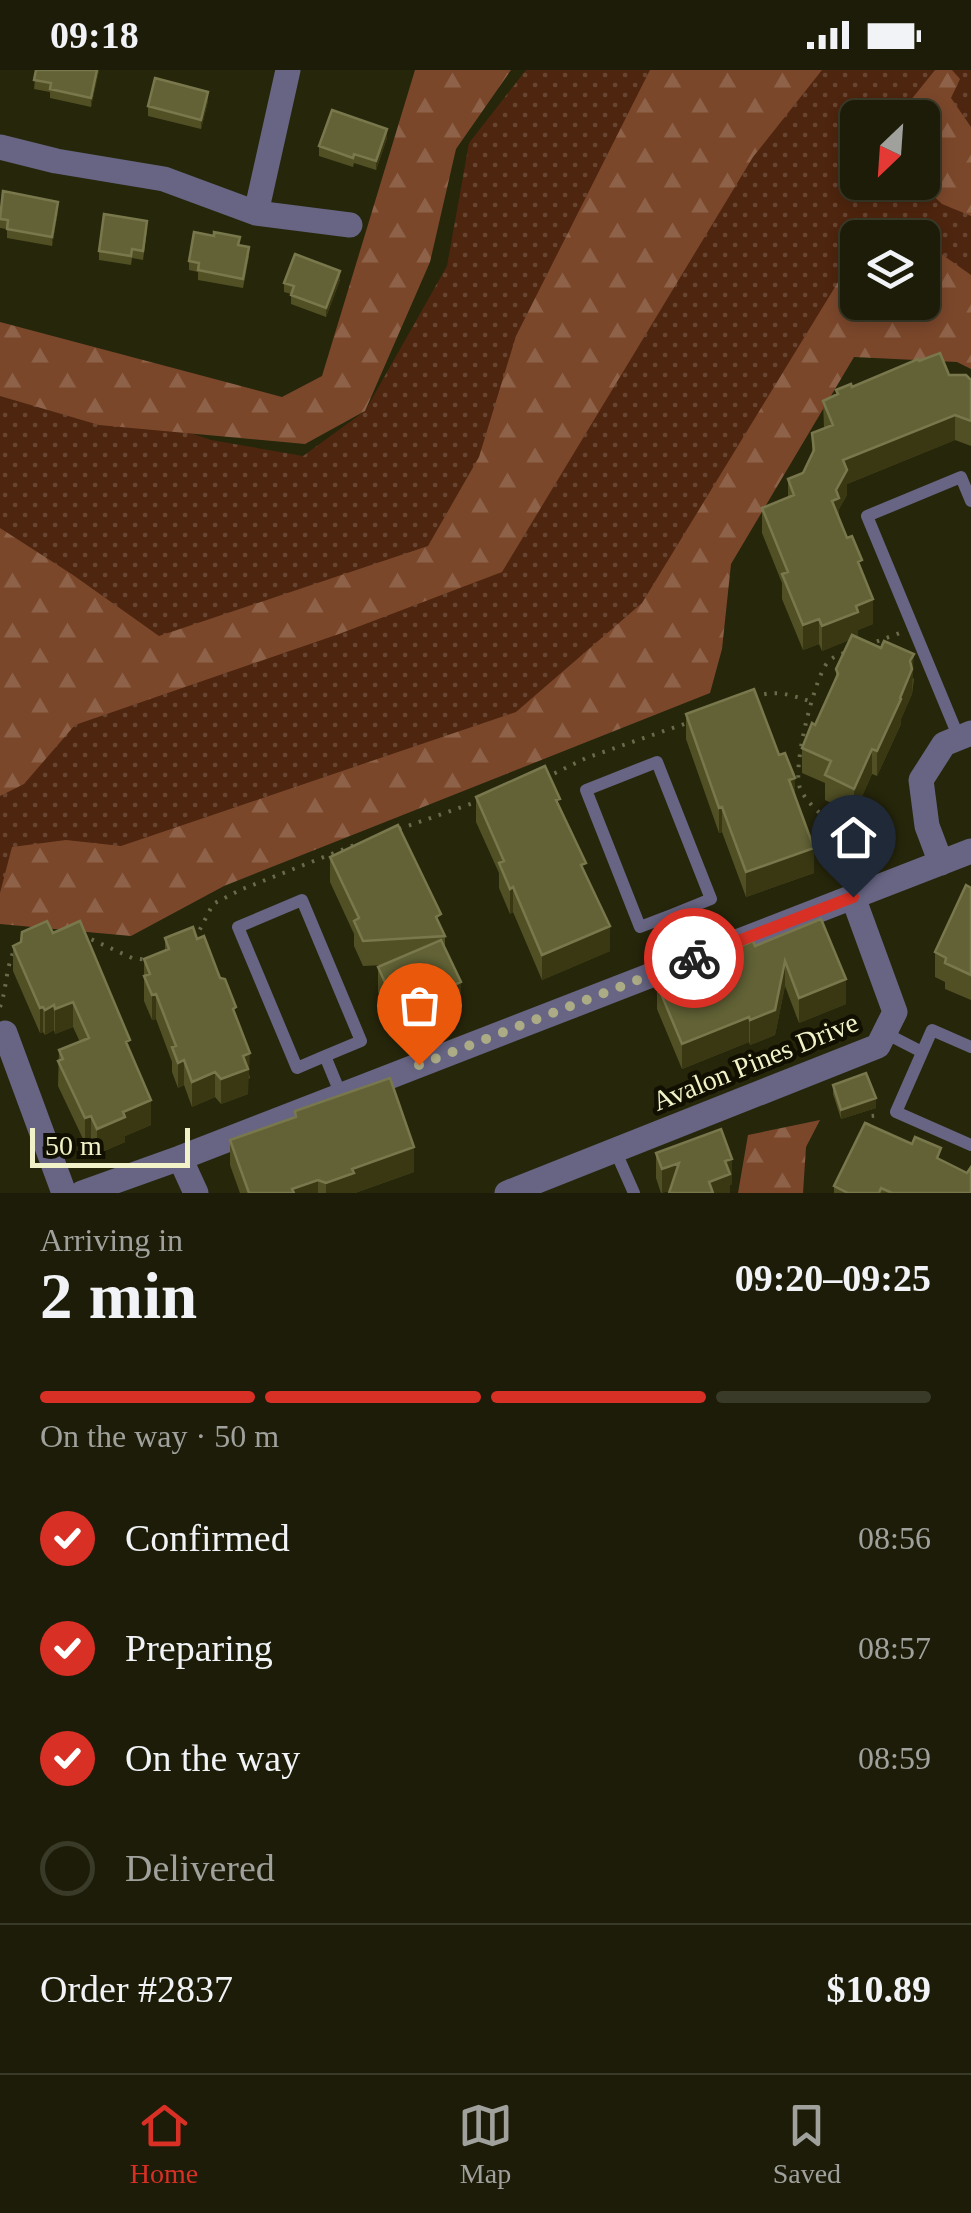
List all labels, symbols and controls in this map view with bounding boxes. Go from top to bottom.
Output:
text: 09:18 [50,14,139,56]
north arrow [840,100,940,200]
map controls [840,100,940,320]
button: layers [840,220,940,320]
pin [811,795,896,898]
icon: home [826,810,881,865]
courier [644,908,744,1008]
icon: bike [667,931,722,986]
pin [377,963,462,1066]
icon: bag [392,978,447,1033]
street label: Avalon Pines Drive [648,1006,862,1117]
scale bar [30,1123,190,1168]
text: 50 m [45,1130,102,1161]
text: Arriving in [40,1222,183,1258]
text: 09:20–09:25 [735,1257,931,1299]
text: 2 min [40,1260,197,1332]
text: On the way · 50 m [40,1418,279,1454]
icon: check [40,1511,95,1566]
text: Confirmed [125,1517,290,1559]
text: 08:56 [858,1520,931,1556]
icon: check [40,1621,95,1676]
text: Preparing [125,1627,273,1669]
text: 08:57 [858,1630,931,1666]
icon: check [40,1731,95,1786]
text: On the way [125,1737,300,1779]
text: 08:59 [858,1740,931,1776]
text: Delivered [125,1847,275,1889]
text: Order #2837 [40,1968,233,2010]
text: $10.89 [827,1968,931,2010]
tab: Home [130,2098,198,2190]
tab: Map [458,2098,513,2190]
tab: Saved [773,2098,841,2190]

